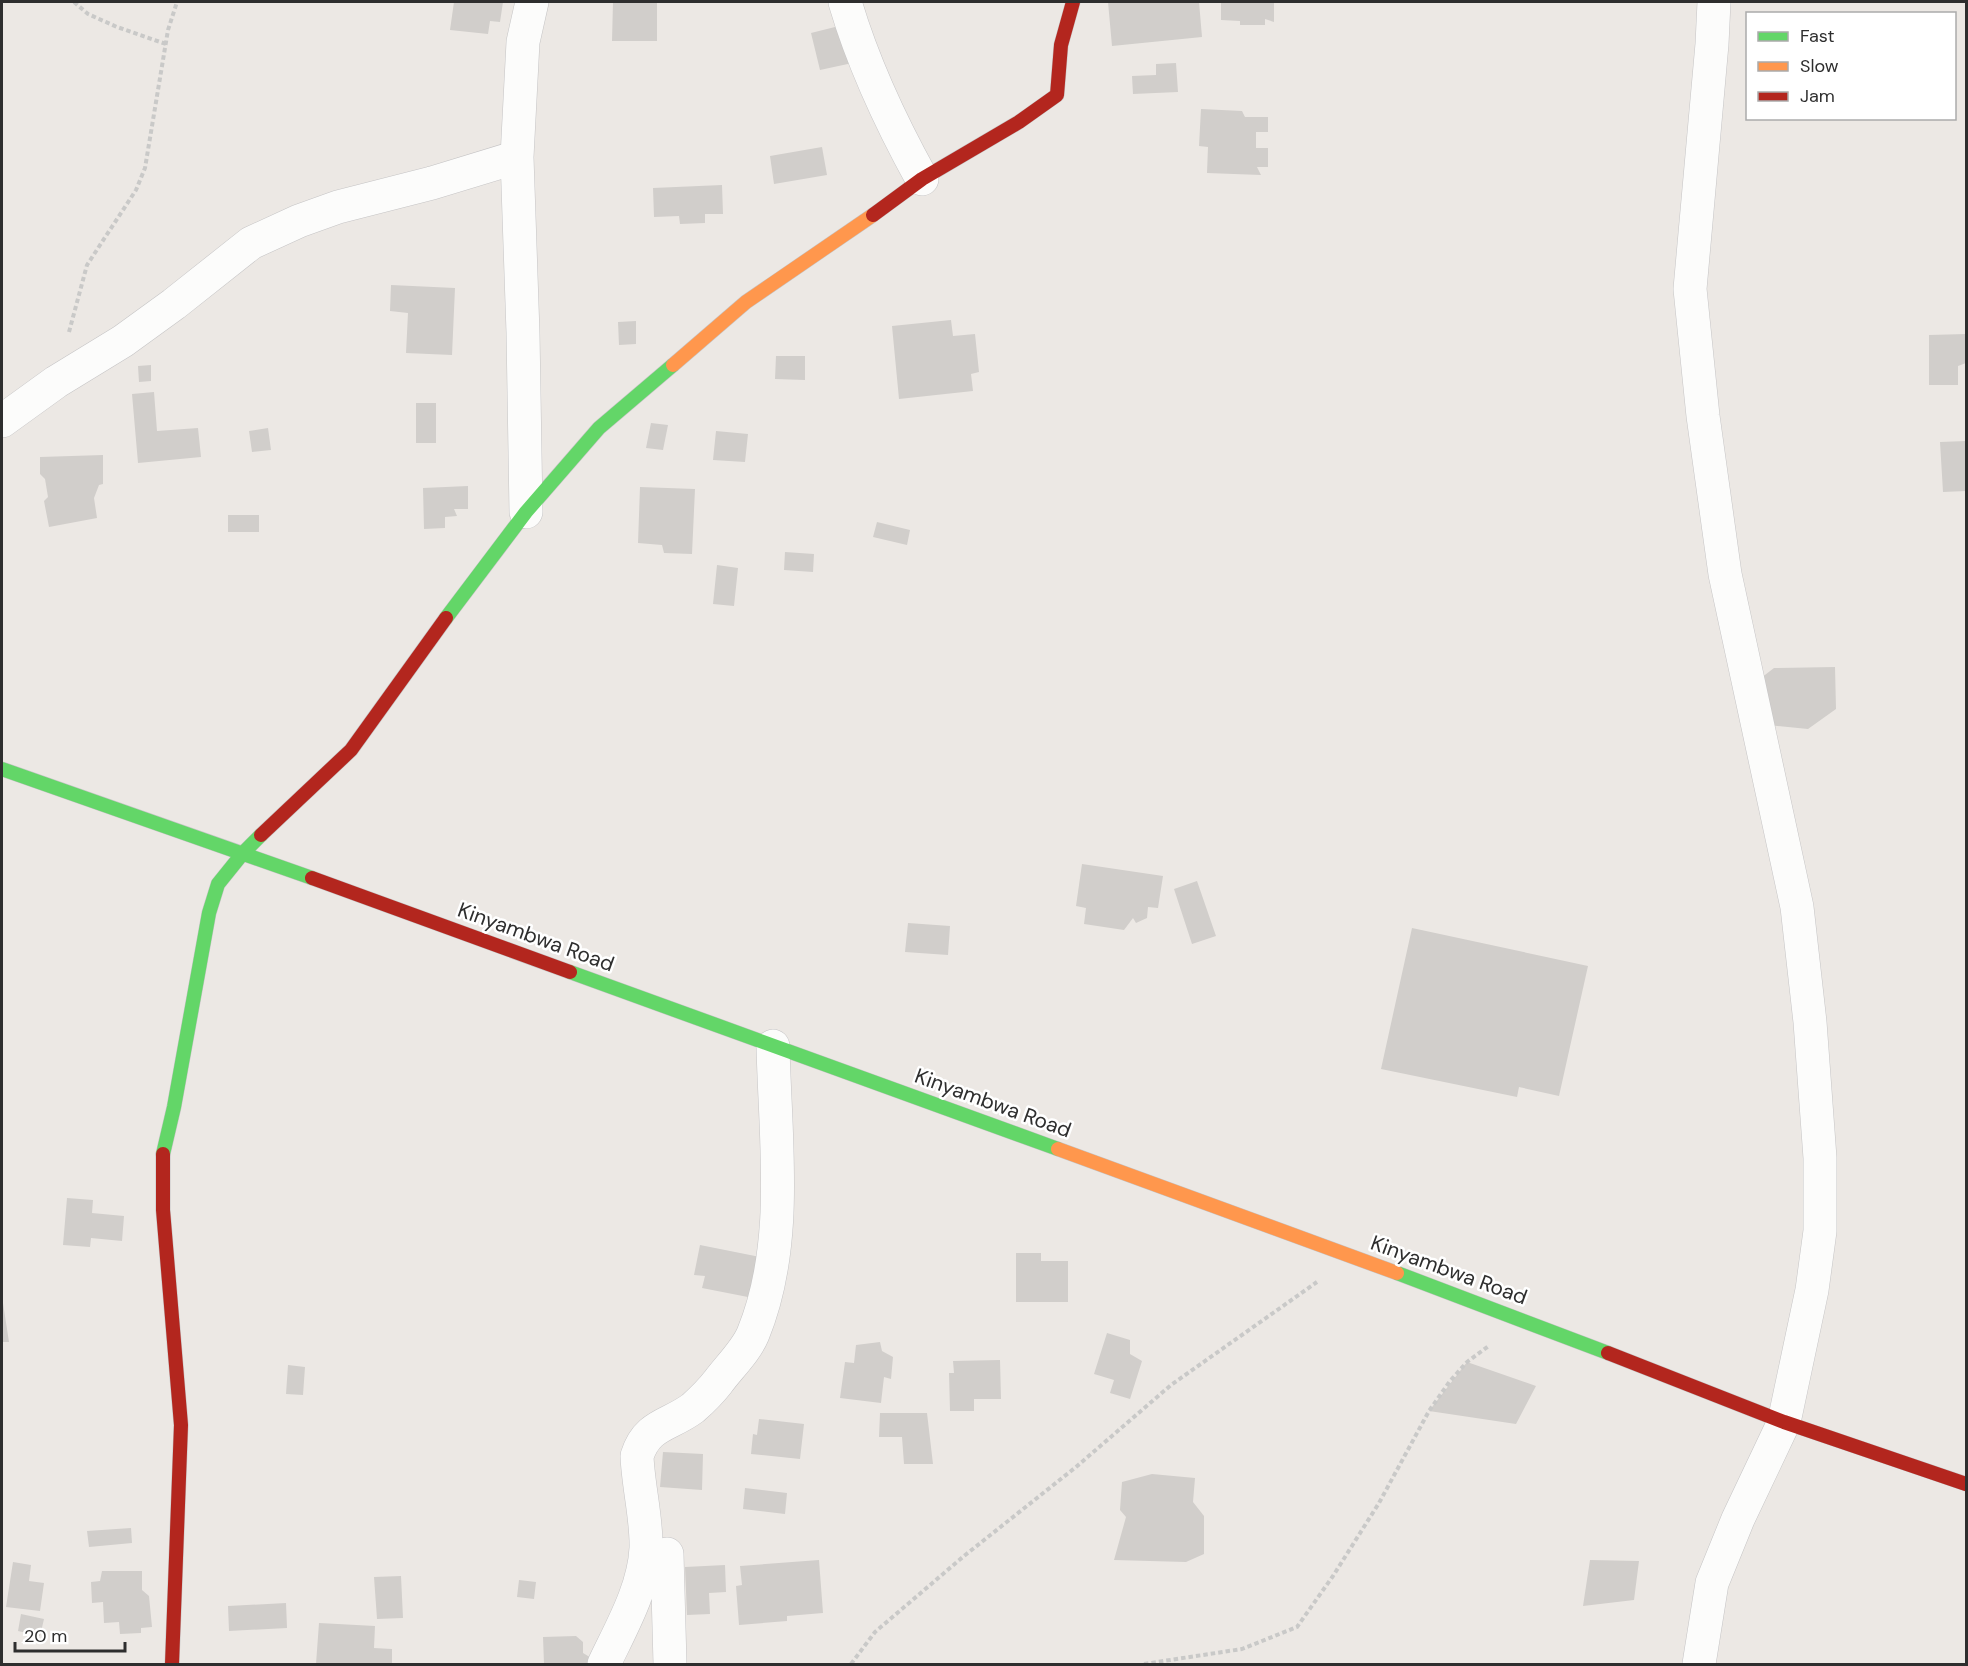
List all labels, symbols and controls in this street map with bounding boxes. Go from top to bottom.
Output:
legend [1746,12,1956,120]
text: Fast [1800,24,1835,48]
text: Slow [1800,54,1839,78]
text: Jam [1800,84,1835,108]
street label: Kinyambwa Road [454,896,618,978]
street label: Kinyambwa Road [911,1062,1075,1144]
street label: Kinyambwa Road [1367,1229,1531,1311]
scale bar [15,1615,124,1653]
text: 20 m [24,1624,67,1648]

